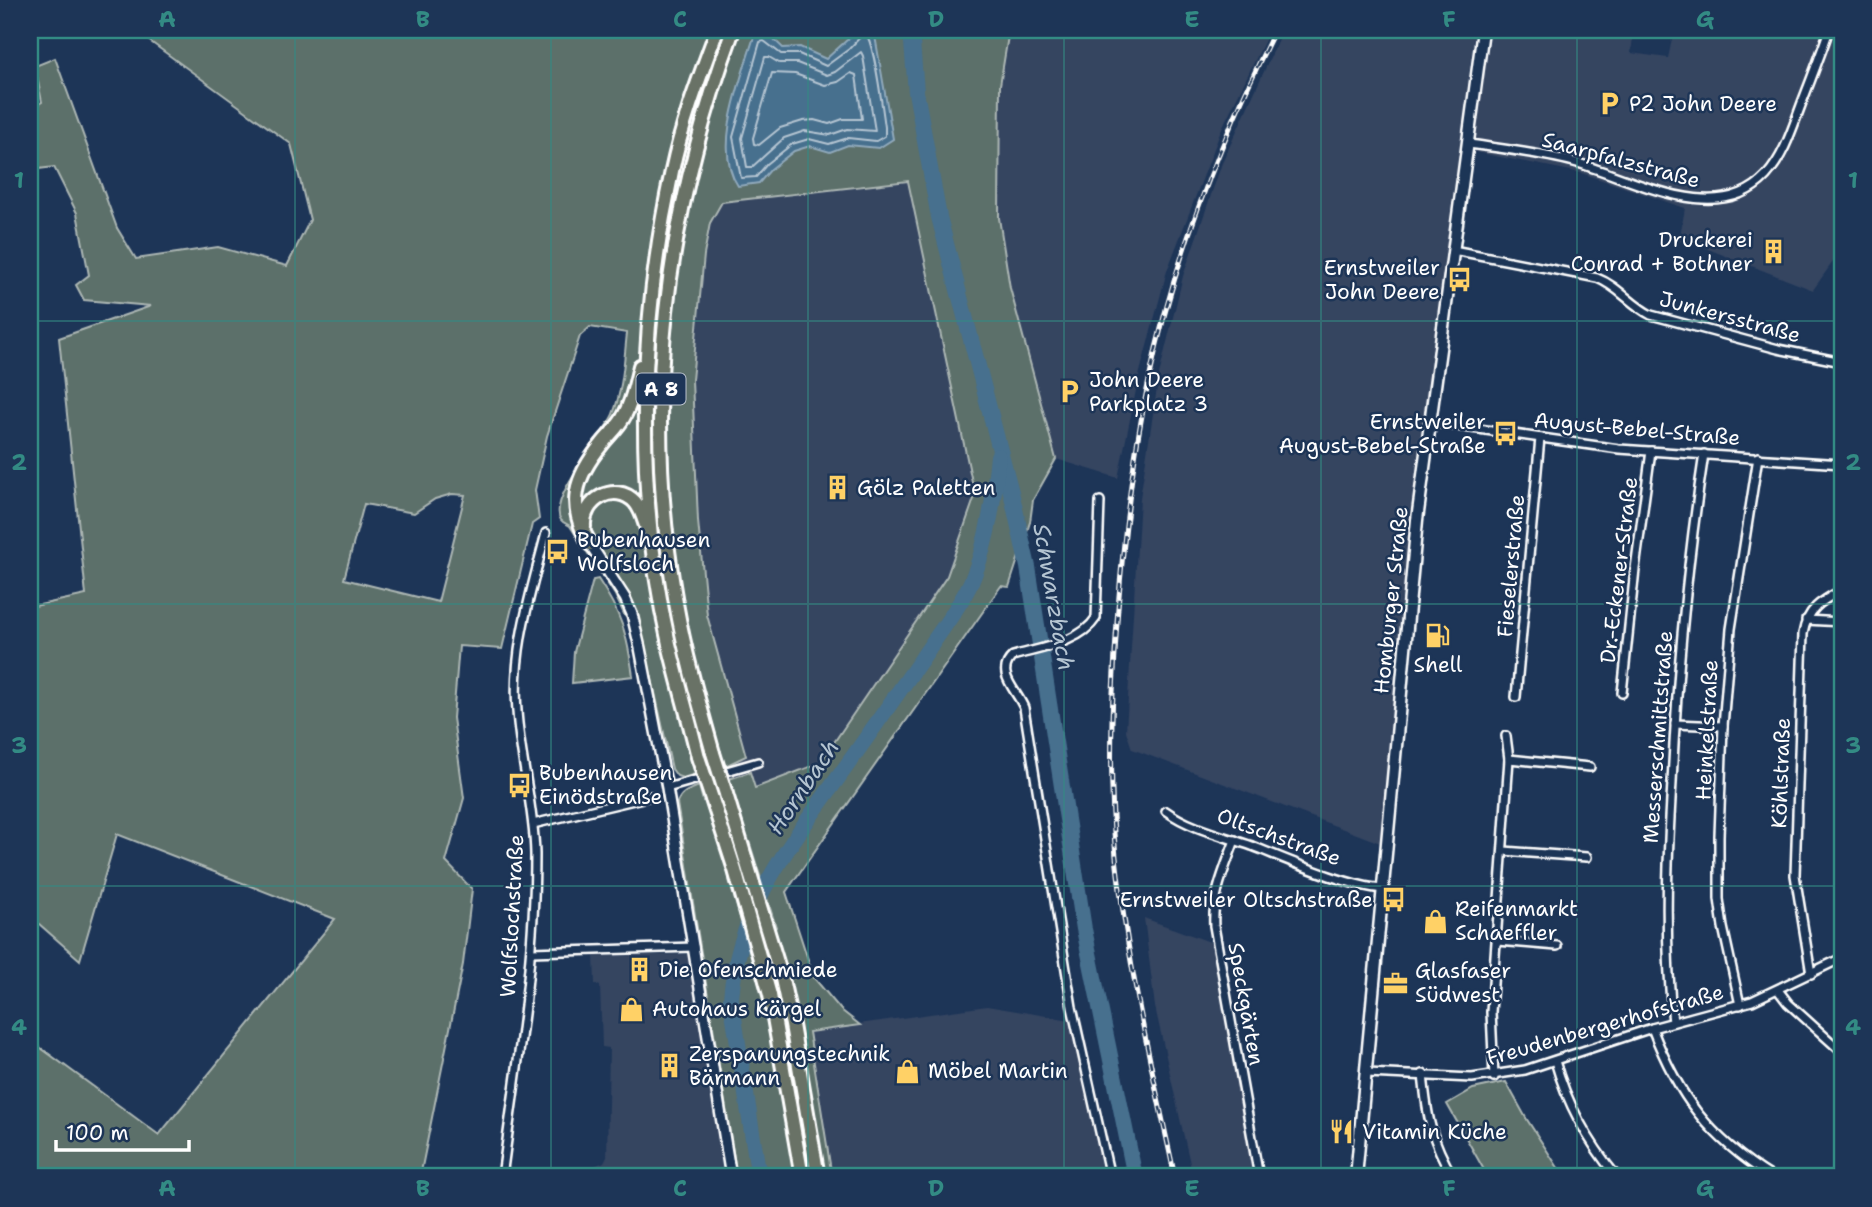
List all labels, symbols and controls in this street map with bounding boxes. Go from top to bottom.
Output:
text: A [158,4,176,34]
text: B [416,4,430,34]
text: C [673,4,687,34]
text: D [928,4,944,34]
text: E [1184,4,1200,34]
text: F [1442,4,1456,34]
text: G [1696,4,1715,34]
parking icon: P2 John Deere [1595,90,1623,118]
place label: P2 John Deere [1629,90,1777,118]
street label: Saarpfalzstraße [1539,125,1703,195]
text: 1 [14,165,24,195]
text: 1 [1848,165,1858,195]
place label: Druckerei Conrad + Bothner [1571,226,1753,278]
building icon: Druckerei Conrad + Bothner [1759,238,1787,266]
place label: Ernstweiler John Deere [1324,254,1440,306]
bus stop icon: Ernstweiler John Deere [1446,266,1474,294]
street label: Junkersstraße [1656,285,1804,349]
place label: John Deere Parkplatz 3 [1089,366,1208,418]
road number: A 8 [636,374,686,404]
parking icon: John Deere Parkplatz 3 [1055,378,1083,406]
street label: August-Bebel-Straße [1533,406,1741,452]
place label: Ernstweiler August-Bebel-Straße [1279,408,1486,460]
bus stop icon: Ernstweiler August-Bebel-Straße [1492,420,1520,448]
text: 2 [11,447,27,477]
text: 2 [1845,447,1861,477]
building icon: Gölz Paletten [823,474,851,502]
place label: Gölz Paletten [857,474,996,502]
street label: Dr.-Eckener-Straße [1594,475,1644,665]
street label: Fieselerstraße [1491,493,1531,639]
street label: Homburger Straße [1367,505,1415,695]
water label: Schwarzbach [1026,521,1082,673]
place label: Bubenhausen Wolfsloch [577,526,710,578]
bus stop icon: Bubenhausen Wolfsloch [543,538,571,566]
fuel station icon: Shell [1424,622,1452,650]
street label: Messerschmittstraße [1637,630,1679,844]
place label: Shell [1414,651,1463,679]
street label: Heinkelstraße [1689,659,1725,801]
street label: Köhlstraße [1765,717,1797,829]
text: 3 [11,730,27,760]
text: 3 [1845,730,1861,760]
water label: Hornbach [760,734,846,840]
place label: Bubenhausen Einödstraße [539,759,672,811]
bus stop icon: Bubenhausen Einödstraße [505,771,533,799]
street label: Oltschstraße [1213,802,1345,872]
street label: Wolfslochstraße [494,834,530,998]
place label: Ernstweiler Oltschstraße [1120,886,1373,914]
bus stop icon: Ernstweiler Oltschstraße [1379,886,1407,914]
place label: Reifenmarkt Schaeffler [1455,895,1578,947]
shop icon: Reifenmarkt Schaeffler [1421,907,1449,935]
street label: Speckgärten [1221,940,1271,1068]
building icon: Die Ofenschmiede [625,956,653,984]
place label: Die Ofenschmiede [659,956,838,984]
place label: Glasfaser Südwest [1415,957,1511,1009]
office icon: Glasfaser Südwest [1381,969,1409,997]
street label: Freudenbergerhofstraße [1483,978,1727,1072]
shop icon: Autohaus Kärgel [618,995,646,1023]
place label: Autohaus Kärgel [652,995,822,1023]
text: 4 [11,1012,27,1042]
text: 4 [1845,1012,1861,1042]
place label: Zerspanungstechnik Bärmann [689,1040,890,1092]
building icon: Zerspanungstechnik Bärmann [655,1052,683,1080]
shop icon: Möbel Martin [894,1057,922,1085]
place label: Möbel Martin [928,1057,1068,1085]
scale bar [56,1109,189,1153]
restaurant icon: Vitamin Küche [1328,1118,1356,1146]
place label: Vitamin Küche [1362,1118,1507,1146]
text: 100 m [66,1119,129,1147]
text: A [158,1173,176,1203]
text: B [416,1173,430,1203]
text: C [673,1173,687,1203]
text: D [928,1173,944,1203]
text: E [1184,1173,1200,1203]
text: F [1442,1173,1456,1203]
text: G [1696,1173,1715,1203]

